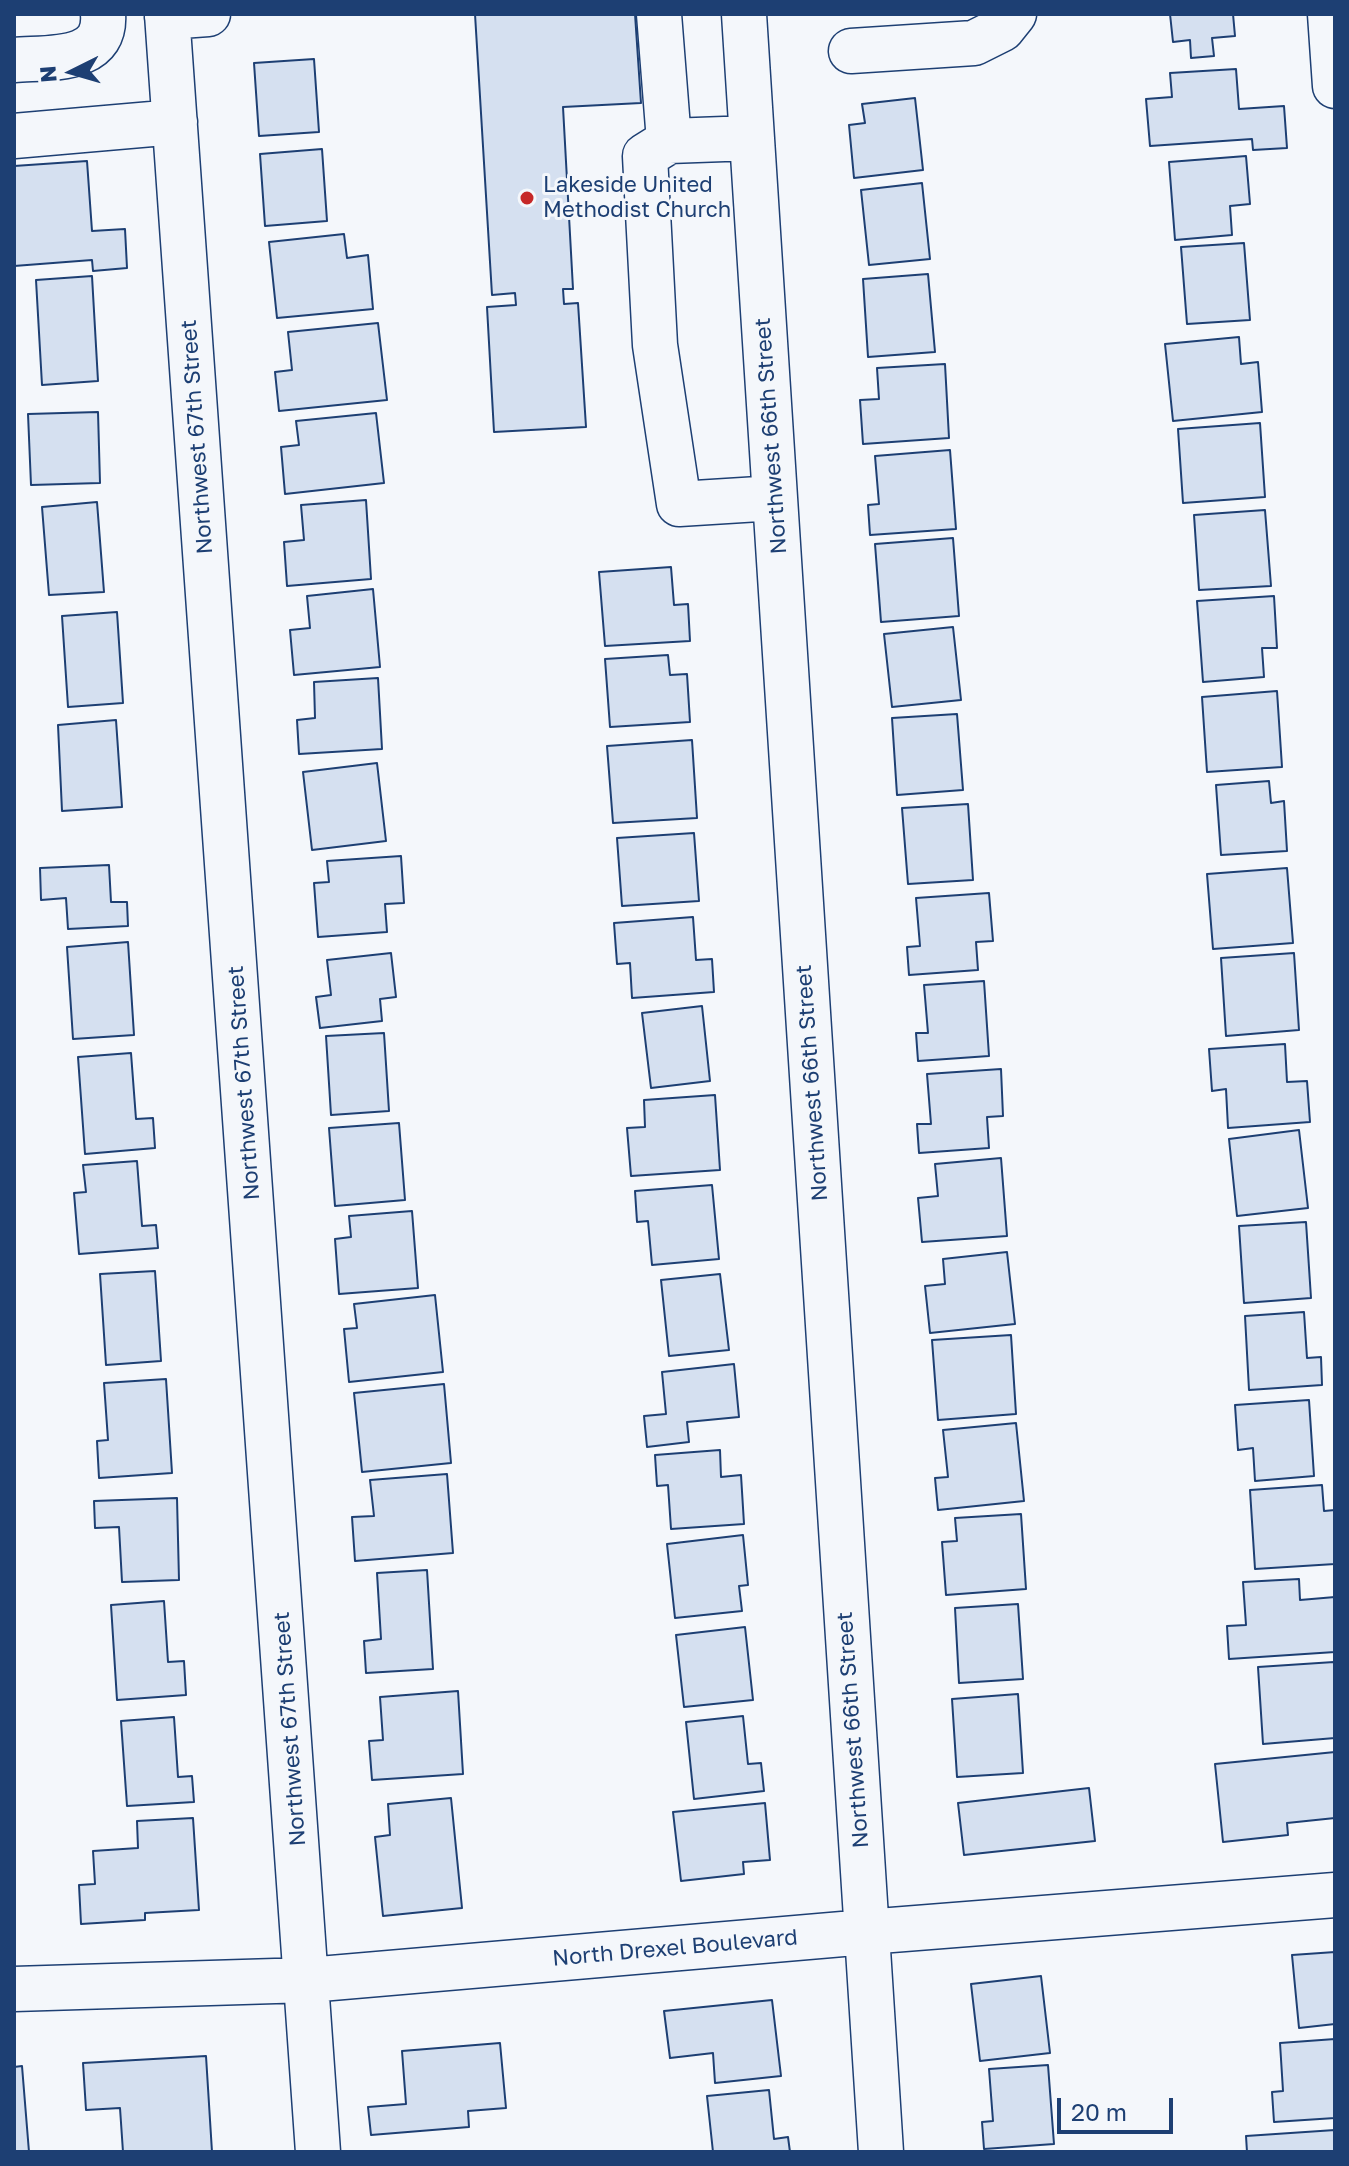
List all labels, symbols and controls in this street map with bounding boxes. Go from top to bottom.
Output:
north arrow [32,32,112,112]
text: N [33,65,62,84]
place label: Lakeside United Methodist Church [543,172,731,224]
marker: Lakeside United Methodist Church [518,189,536,207]
street label: Northwest 66th Street [750,317,792,555]
street label: Northwest 67th Street [176,319,218,555]
street label: Northwest 66th Street [791,964,833,1202]
street label: Northwest 67th Street [223,965,265,1201]
street label: Northwest 67th Street [269,1611,311,1847]
street label: Northwest 66th Street [832,1611,874,1849]
street label: North Drexel Boulevard [551,1924,799,1972]
scale bar [1061,2082,1177,2132]
text: 20 m [1071,2097,1127,2126]

